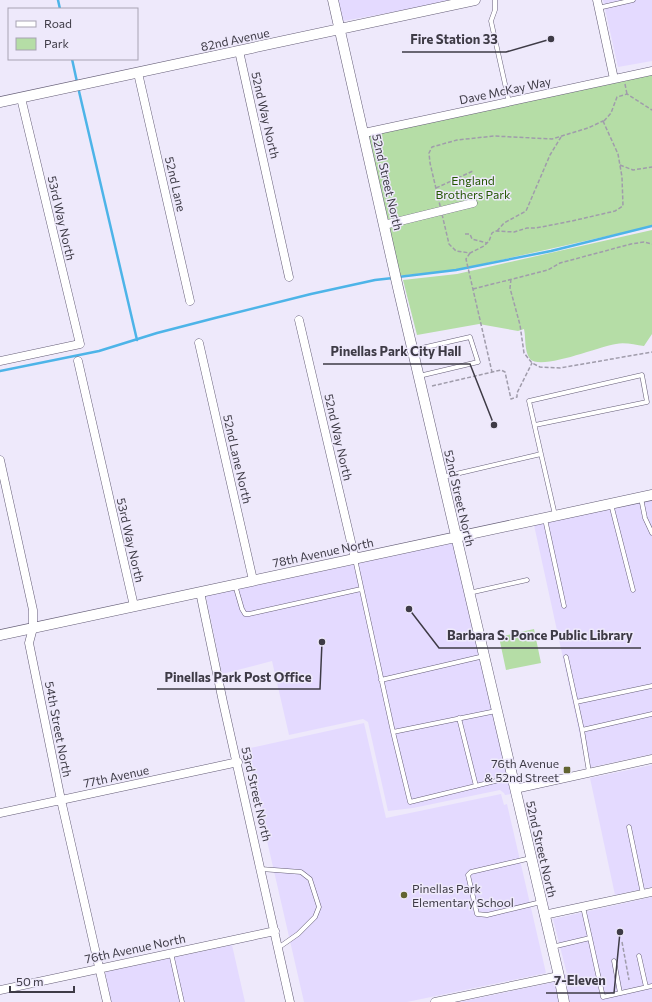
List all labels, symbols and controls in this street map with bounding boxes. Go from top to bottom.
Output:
legend [8,8,138,60]
text: Road [44,16,72,30]
street label: 82nd Avenue [199,25,271,53]
callout: Fire Station 33 [402,27,506,52]
text: Fire Station 33 [410,31,498,47]
text: Park [44,36,70,50]
street label: 52nd Way North [249,70,283,160]
street label: Dave McKay Way [458,73,552,107]
street label: 52nd Street North [370,132,406,232]
street label: 52nd Lane [163,155,189,213]
park label: England Brothers Park [436,173,511,201]
street label: 53rd Way North [45,174,79,262]
callout: Pinellas Park City Hall [323,339,470,364]
text: Pinellas Park City Hall [331,343,461,359]
street label: 52nd Way North [322,392,356,482]
street label: 52nd Lane North [221,413,255,505]
street label: 52nd Street North [442,448,478,548]
street label: 53rd Way North [114,496,148,584]
street label: 78th Avenue North [271,534,375,570]
callout: Barbara S. Ponce Public Library [439,623,641,648]
text: Barbara S. Ponce Public Library [447,627,633,643]
callout: Pinellas Park Post Office [157,664,320,689]
text: Pinellas Park Post Office [165,669,312,685]
street label: 54th Street North [43,680,75,778]
street label: 53rd Street North [239,745,275,843]
place label: 76th Avenue & 52nd Street [484,756,559,784]
street label: 77th Avenue [82,762,150,790]
marker: 76th Avenue & 52nd Street [562,765,572,775]
street label: 52nd Street North [524,799,560,899]
place label: Pinellas Park Elementary School [412,881,514,909]
marker: Pinellas Park Elementary School [399,890,409,900]
street label: 76th Avenue North [83,930,187,966]
scale bar [10,968,74,994]
callout: 7-Eleven [546,968,614,993]
text: 7-Eleven [554,972,606,988]
text: 50 m [16,974,44,988]

